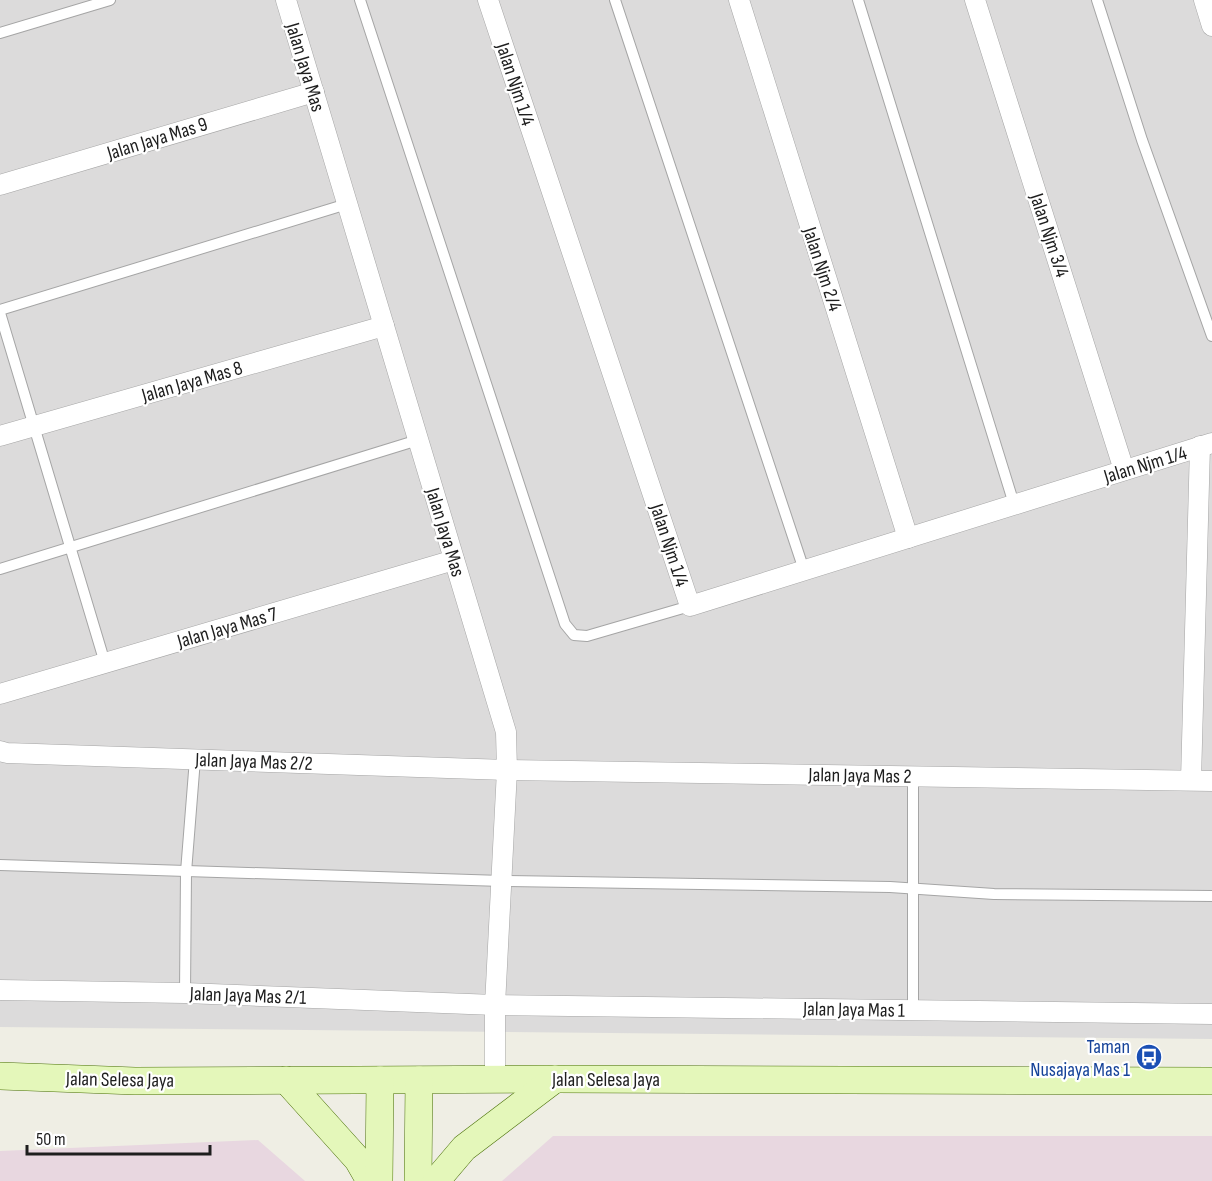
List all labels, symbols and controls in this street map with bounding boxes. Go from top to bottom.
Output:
street label: Jalan Jaya Mas [280,19,330,115]
street label: Jalan Njm 1/4 [490,39,540,129]
street label: Jalan Jaya Mas 9 [103,112,210,166]
street label: Jalan Njm 3/4 [1024,189,1074,280]
street label: Jalan Njm 2/4 [797,223,847,314]
street label: Jalan Jaya Mas 8 [138,356,245,408]
street label: Jalan Njm 1/4 [1100,441,1190,489]
street label: Jalan Jaya Mas [420,484,470,580]
street label: Jalan Njm 1/4 [644,500,694,590]
street label: Jalan Jaya Mas 7 [174,602,280,654]
street label: Jalan Jaya Mas 2/2 [194,748,313,776]
street label: Jalan Jaya Mas 2 [807,763,912,789]
street label: Jalan Jaya Mas 2/1 [188,982,307,1010]
street label: Jalan Jaya Mas 1 [802,997,905,1023]
place label: Taman Nusajaya Mas 1 [1030,1035,1130,1082]
bus stop icon: Taman Nusajaya Mas 1 [1134,1042,1164,1072]
street label: Jalan Selesa Jaya [65,1067,174,1093]
street label: Jalan Selesa Jaya [551,1068,660,1092]
scale bar [27,1118,210,1156]
text: 50 m [36,1129,66,1150]

